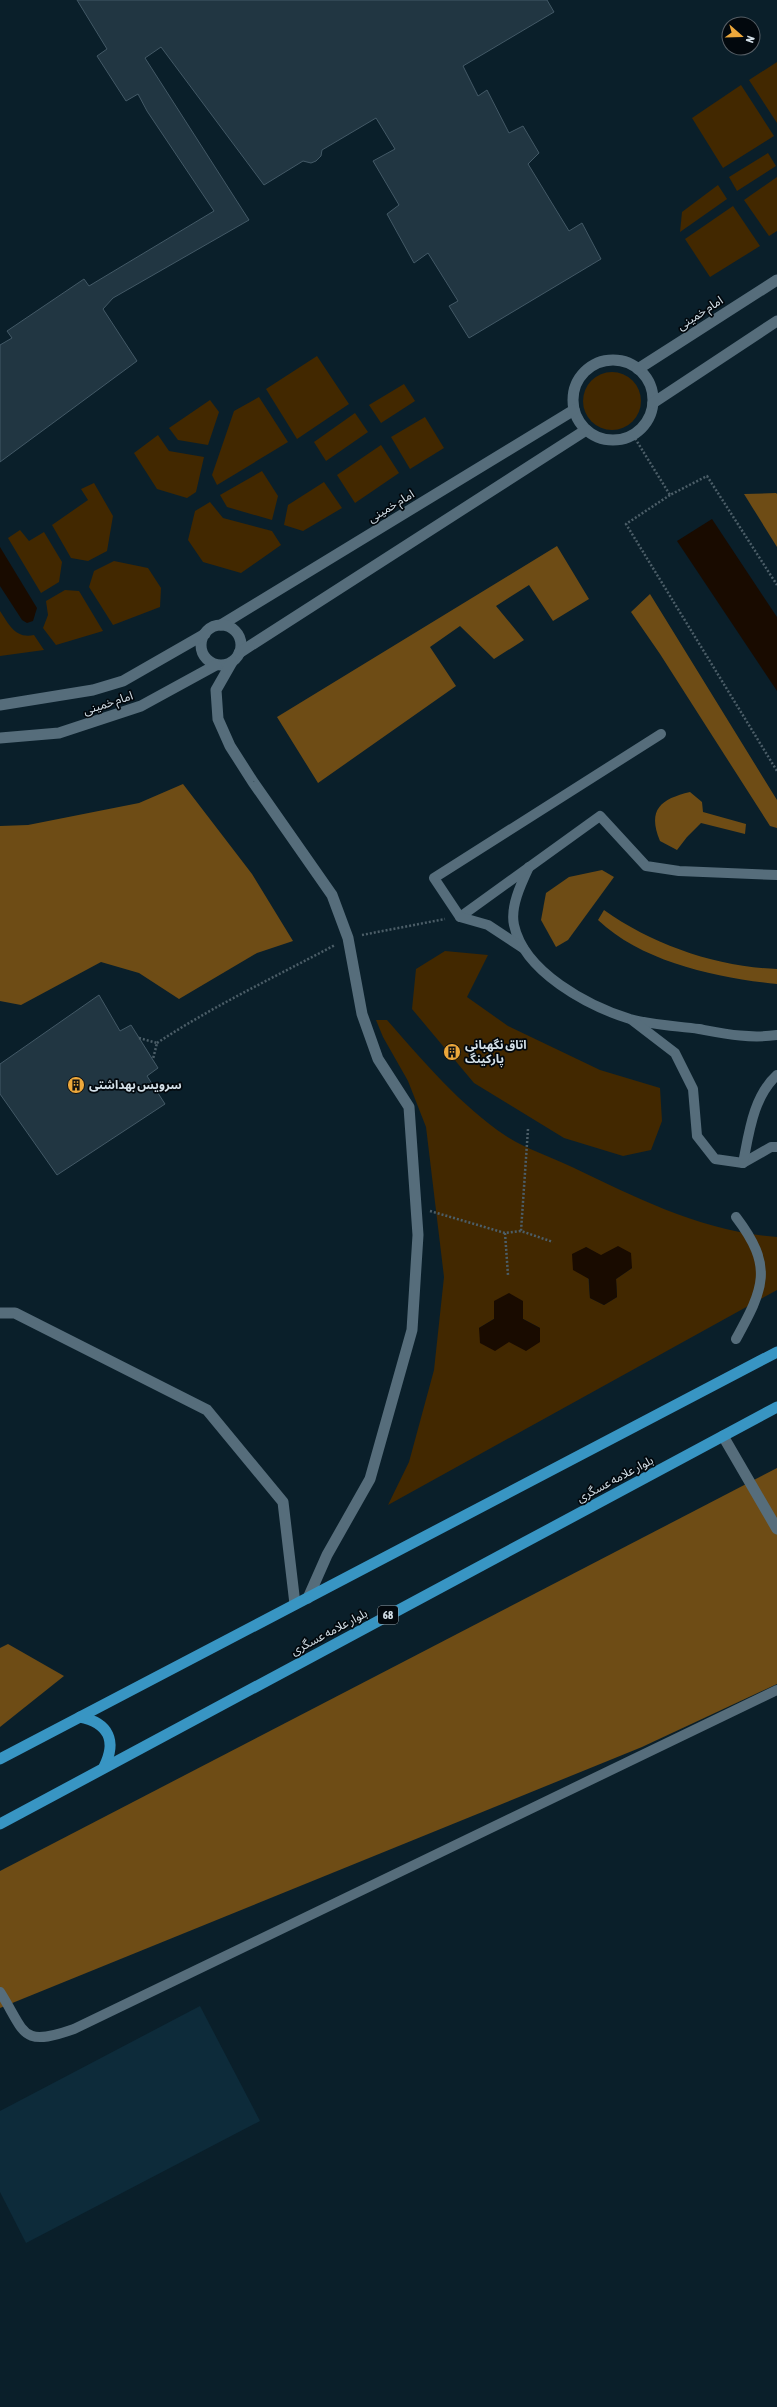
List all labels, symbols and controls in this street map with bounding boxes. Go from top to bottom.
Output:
north arrow [721,16,761,56]
text: N [744,34,757,45]
street label: امام خمینی [675,293,727,335]
street label: امام خمینی [365,487,418,527]
street label: امام خمینی [81,688,135,720]
place label: اتاق نگهبانی پارکینگ [465,1038,527,1068]
building icon: اتاق نگهبانی پارکینگ [442,1042,462,1062]
building icon: سرویس بهداشتی [66,1075,86,1095]
place label: سرویس بهداشتی [89,1078,182,1092]
street label: بلوار علامه عسگری [574,1453,656,1505]
street label: بلوار علامه عسگری [288,1606,370,1658]
road number: 68 [378,1606,398,1624]

